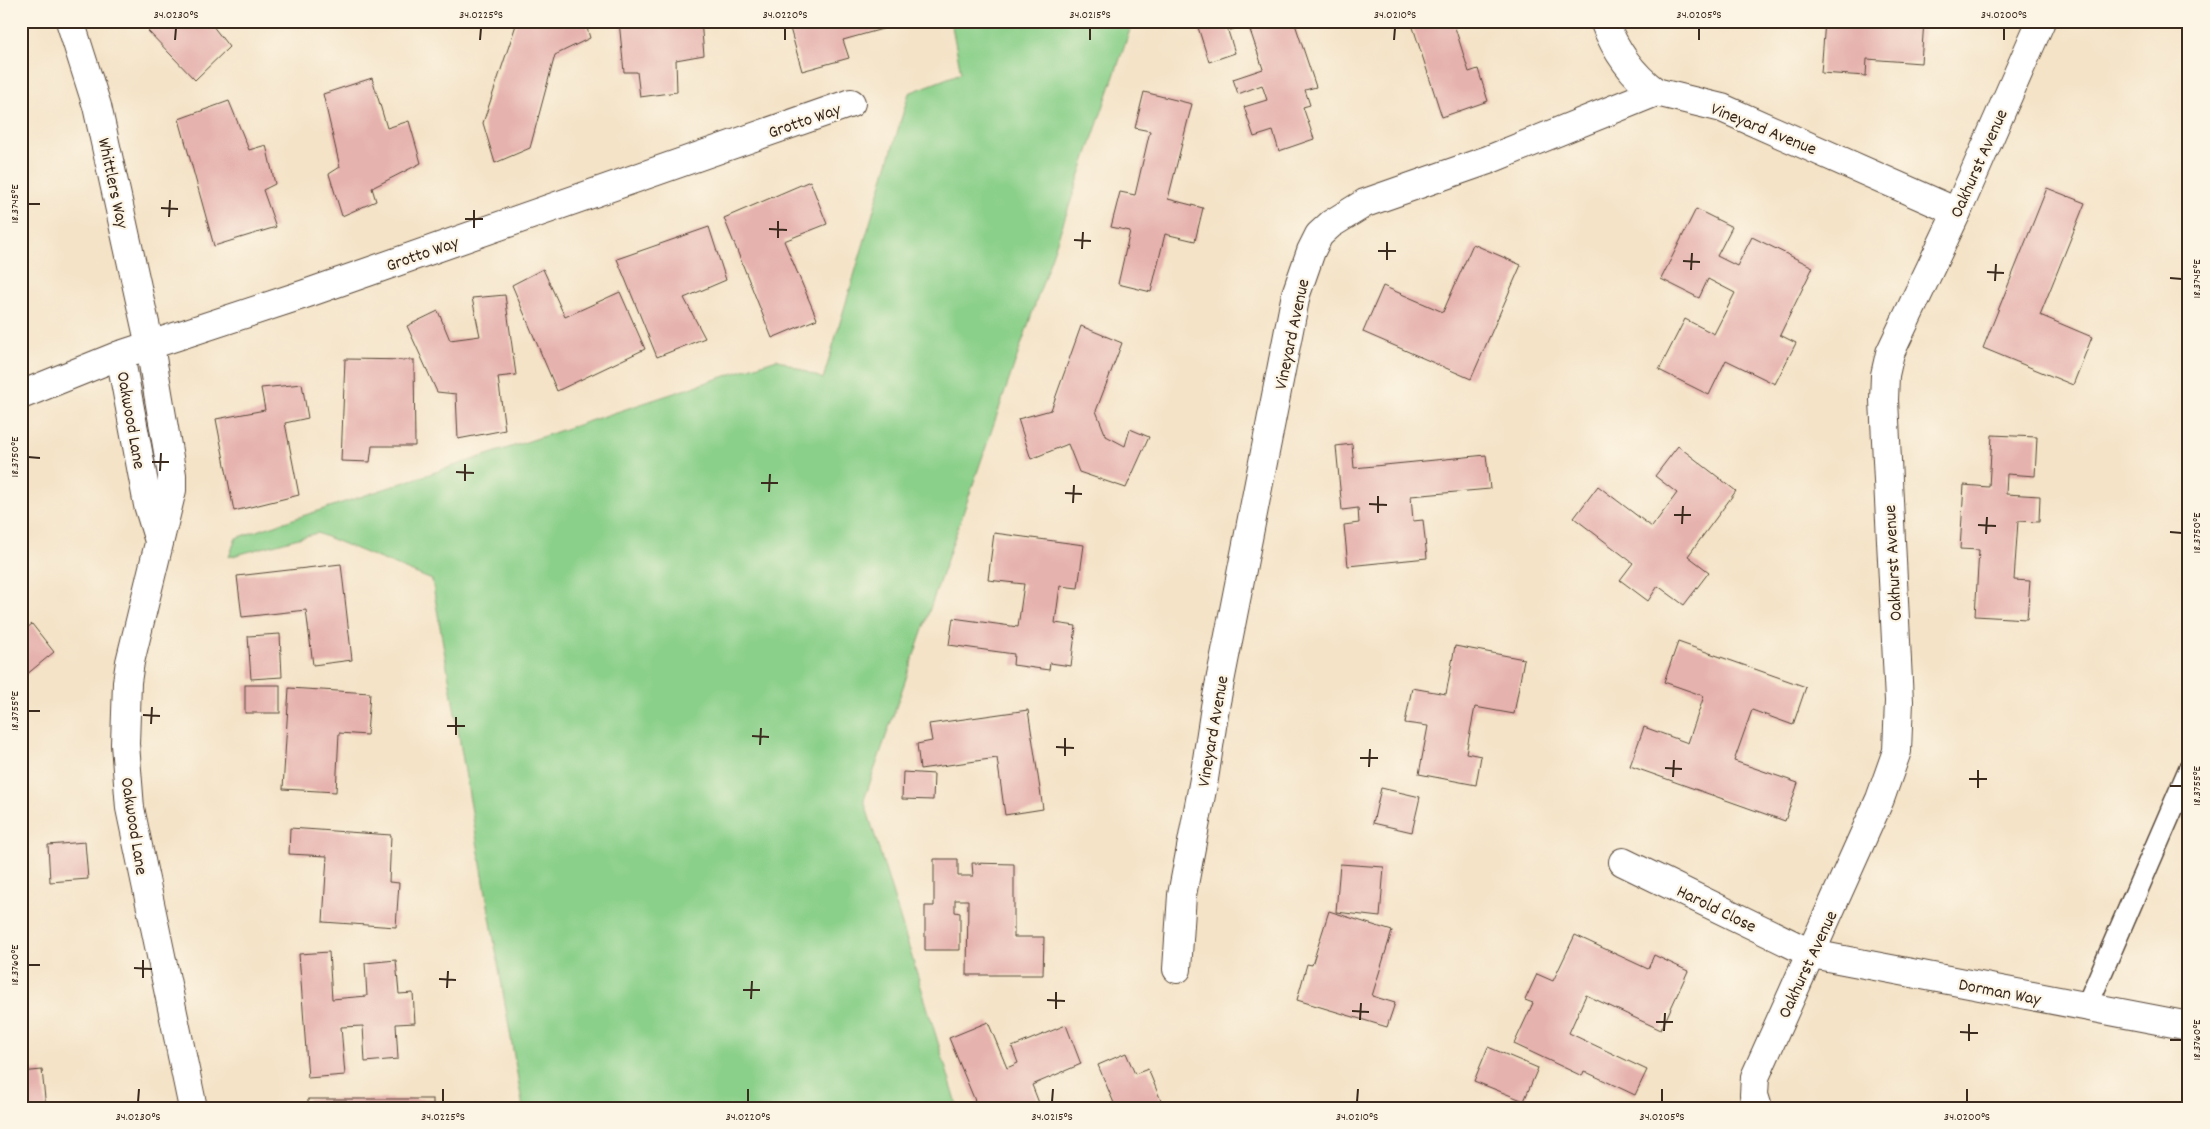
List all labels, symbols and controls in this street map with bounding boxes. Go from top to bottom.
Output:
text: 34.0230°S [153,7,199,24]
text: 34.0225°S [459,7,503,24]
text: 34.0220°S [762,7,808,24]
text: 34.0215°S [1069,7,1111,24]
text: 34.0210°S [1374,7,1416,24]
text: 34.0205°S [1676,7,1722,24]
text: 34.0200°S [1981,7,2027,24]
street label: Grotto Way [765,98,845,146]
street label: Vineyard Avenue [1706,98,1820,163]
street label: Oakhurst Avenue [1945,106,2015,222]
street label: Whittlers Way [90,136,133,232]
text: 18.3745°E [7,184,24,224]
street label: Grotto Way [383,231,463,279]
text: 18.3745°E [2189,259,2206,299]
street label: Vineyard Avenue [1270,277,1317,392]
street label: Oakwood Lane [109,370,150,471]
text: 18.3750°E [7,436,24,477]
street label: Oakhurst Avenue [1879,504,1910,622]
text: 18.3750°E [2189,512,2206,553]
street label: Vineyard Avenue [1192,674,1237,789]
text: 18.3755°E [7,691,24,731]
text: 18.3755°E [2189,766,2206,806]
street label: Oakwood Lane [112,776,153,877]
street label: Harold Close [1672,880,1760,940]
street label: Oakhurst Avenue [1773,907,1845,1023]
text: 18.3760°E [7,944,24,986]
street label: Dorman Way [1956,973,2043,1014]
text: 18.3760°E [2189,1019,2206,1061]
text: 34.0230°S [115,1109,161,1126]
text: 34.0225°S [421,1109,465,1126]
text: 34.0220°S [725,1109,771,1126]
text: 34.0215°S [1031,1109,1073,1126]
text: 34.0210°S [1336,1109,1378,1126]
text: 34.0205°S [1639,1109,1685,1126]
text: 34.0200°S [1944,1109,1990,1126]

